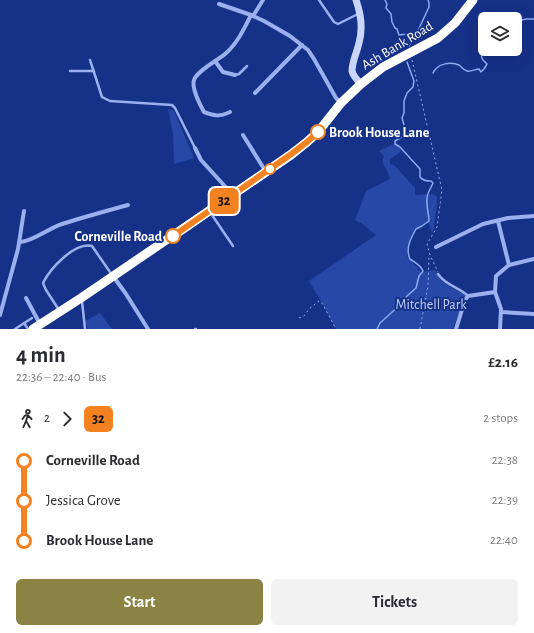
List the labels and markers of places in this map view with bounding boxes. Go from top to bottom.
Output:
marker: Brook House Lane [310,124,326,140]
place label: Brook House Lane [329,126,430,140]
unlabelled marker [264,163,276,175]
marker: Corneville Road [165,228,181,244]
place label: Corneville Road [74,230,163,244]

